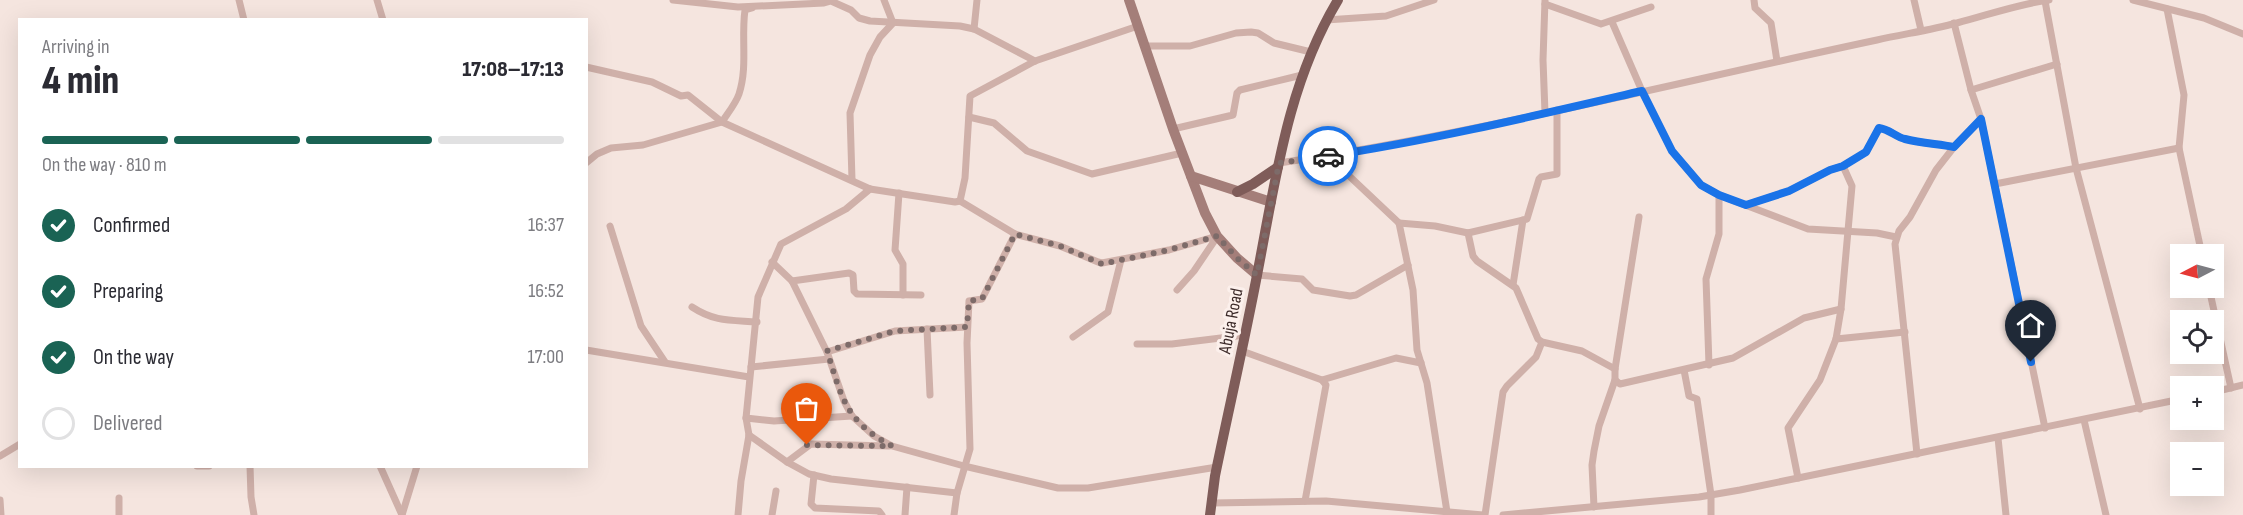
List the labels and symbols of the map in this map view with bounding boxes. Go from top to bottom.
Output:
courier [1298,126,1358,186]
north arrow [2170,244,2224,298]
street label: Abuja Road [1214,287,1248,356]
pin [2005,300,2056,362]
pin [781,383,832,445]

